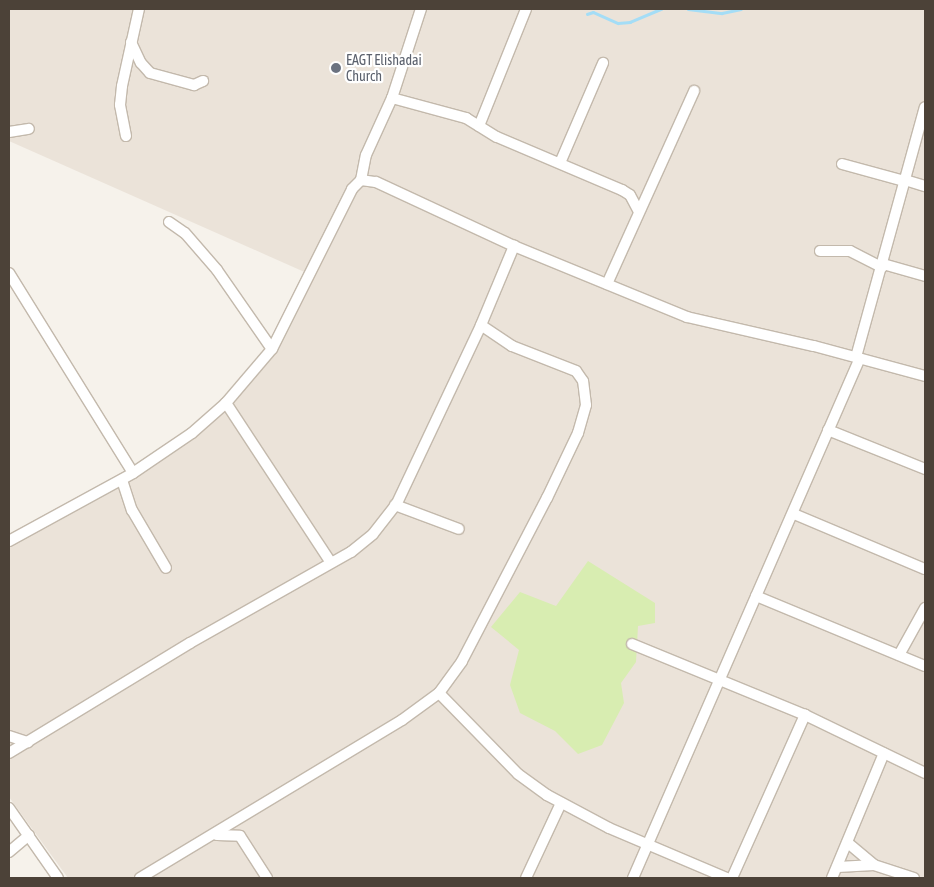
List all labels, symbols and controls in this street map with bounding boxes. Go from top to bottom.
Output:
place label: EAGT Elishadai Church [346,52,422,84]
marker: EAGT Elishadai Church [330,62,342,74]

